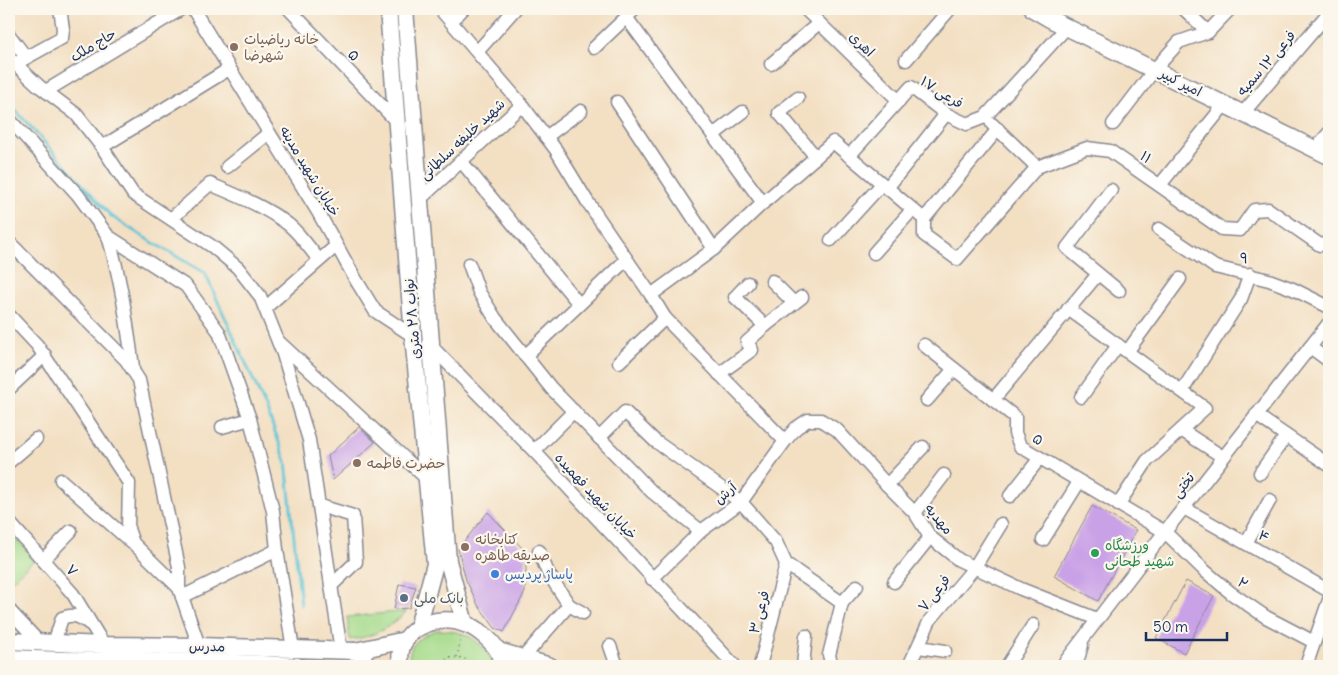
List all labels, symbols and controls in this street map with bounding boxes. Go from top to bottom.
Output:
street label: حاج ملک [67,24,120,67]
street label: اهری [845,27,879,61]
street label: فرعی ۱۲ سمیه [1233,27,1299,99]
place label: خانه ریاضیات شهرضا [244,30,319,64]
marker: خانه ریاضیات شهرضا [228,41,240,53]
street label: ۵ [344,45,364,65]
street label: امیر کبیر [1156,63,1205,100]
street label: فرعی ۱۷ [917,72,967,112]
street label: شهید خلیفه سلطانی [415,95,509,183]
street label: خیابان شهید مدینه [276,122,344,220]
street label: ۱۱ [1137,147,1155,167]
street label: ۹ [1238,248,1250,268]
street label: نواب ۲۸ متری [400,278,424,360]
street label: ۵ [1029,429,1047,449]
street label: خیابان شهید فهمیده [551,449,641,543]
place label: حضرت فاطمه [367,454,445,472]
marker: حضرت فاطمه [351,457,363,469]
street label: تختی [1168,468,1199,501]
street label: آرش [710,478,741,508]
street label: مهدیه [921,500,957,538]
street label: ۴ [1255,526,1273,546]
place label: کتابخانه صدیقه طاهره [475,530,550,564]
place label: ورزشگاه شهید طحانی [1105,536,1174,570]
marker: کتابخانه صدیقه طاهره [459,541,471,553]
marker: ورزشگاه شهید طحانی [1089,547,1101,559]
street label: ۷ [62,560,82,580]
place label: پاساژ پردیس [505,565,573,584]
marker: پاساژ پردیس [489,568,501,580]
street label: فرعی ۷ [914,571,954,615]
street label: ۲ [1234,573,1252,593]
place label: بانک ملی [414,589,464,607]
street label: فرعی ۳ [745,589,773,635]
marker: بانک ملی [398,592,410,604]
scale bar [1146,610,1227,642]
text: 50 m [1153,617,1188,636]
street label: مدرس [189,637,225,655]

